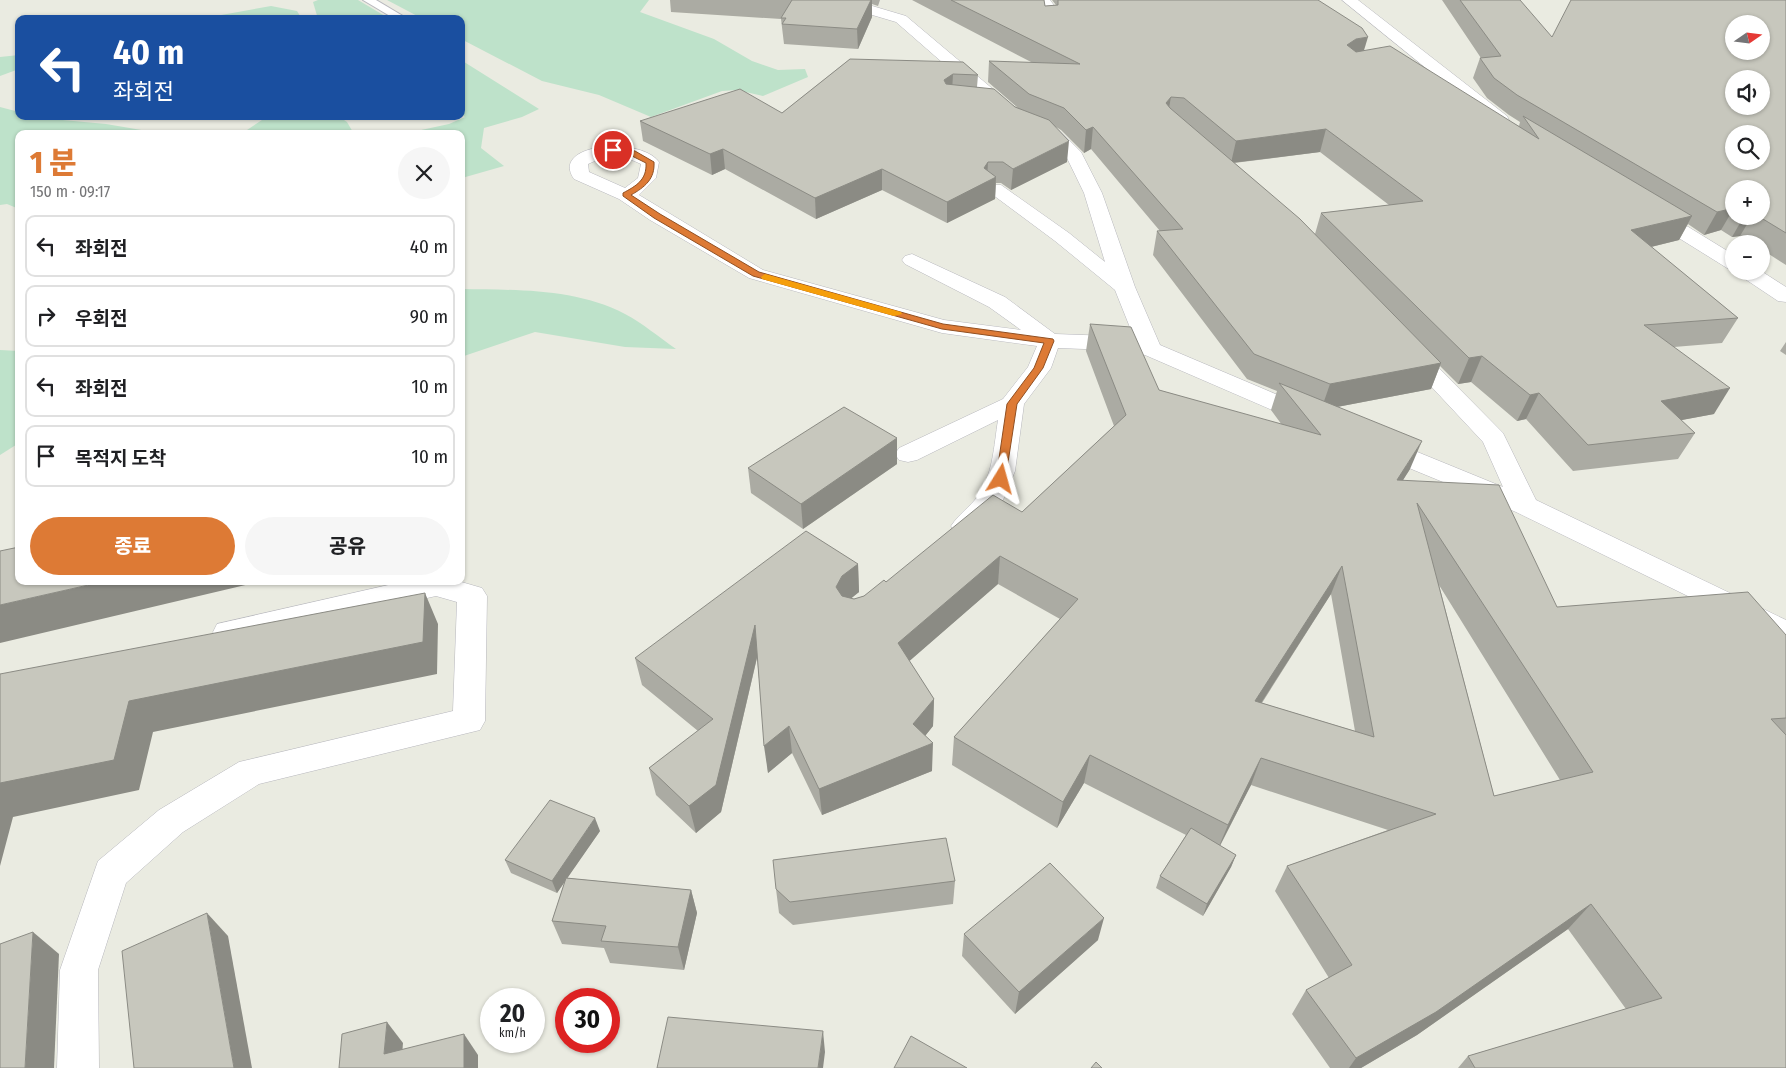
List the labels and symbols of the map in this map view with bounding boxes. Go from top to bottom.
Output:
north arrow [1725,15,1770,60]
pin [592,129,634,171]
position arrow [974,452,1026,504]
speed limit sign: 30 [555,988,620,1053]

